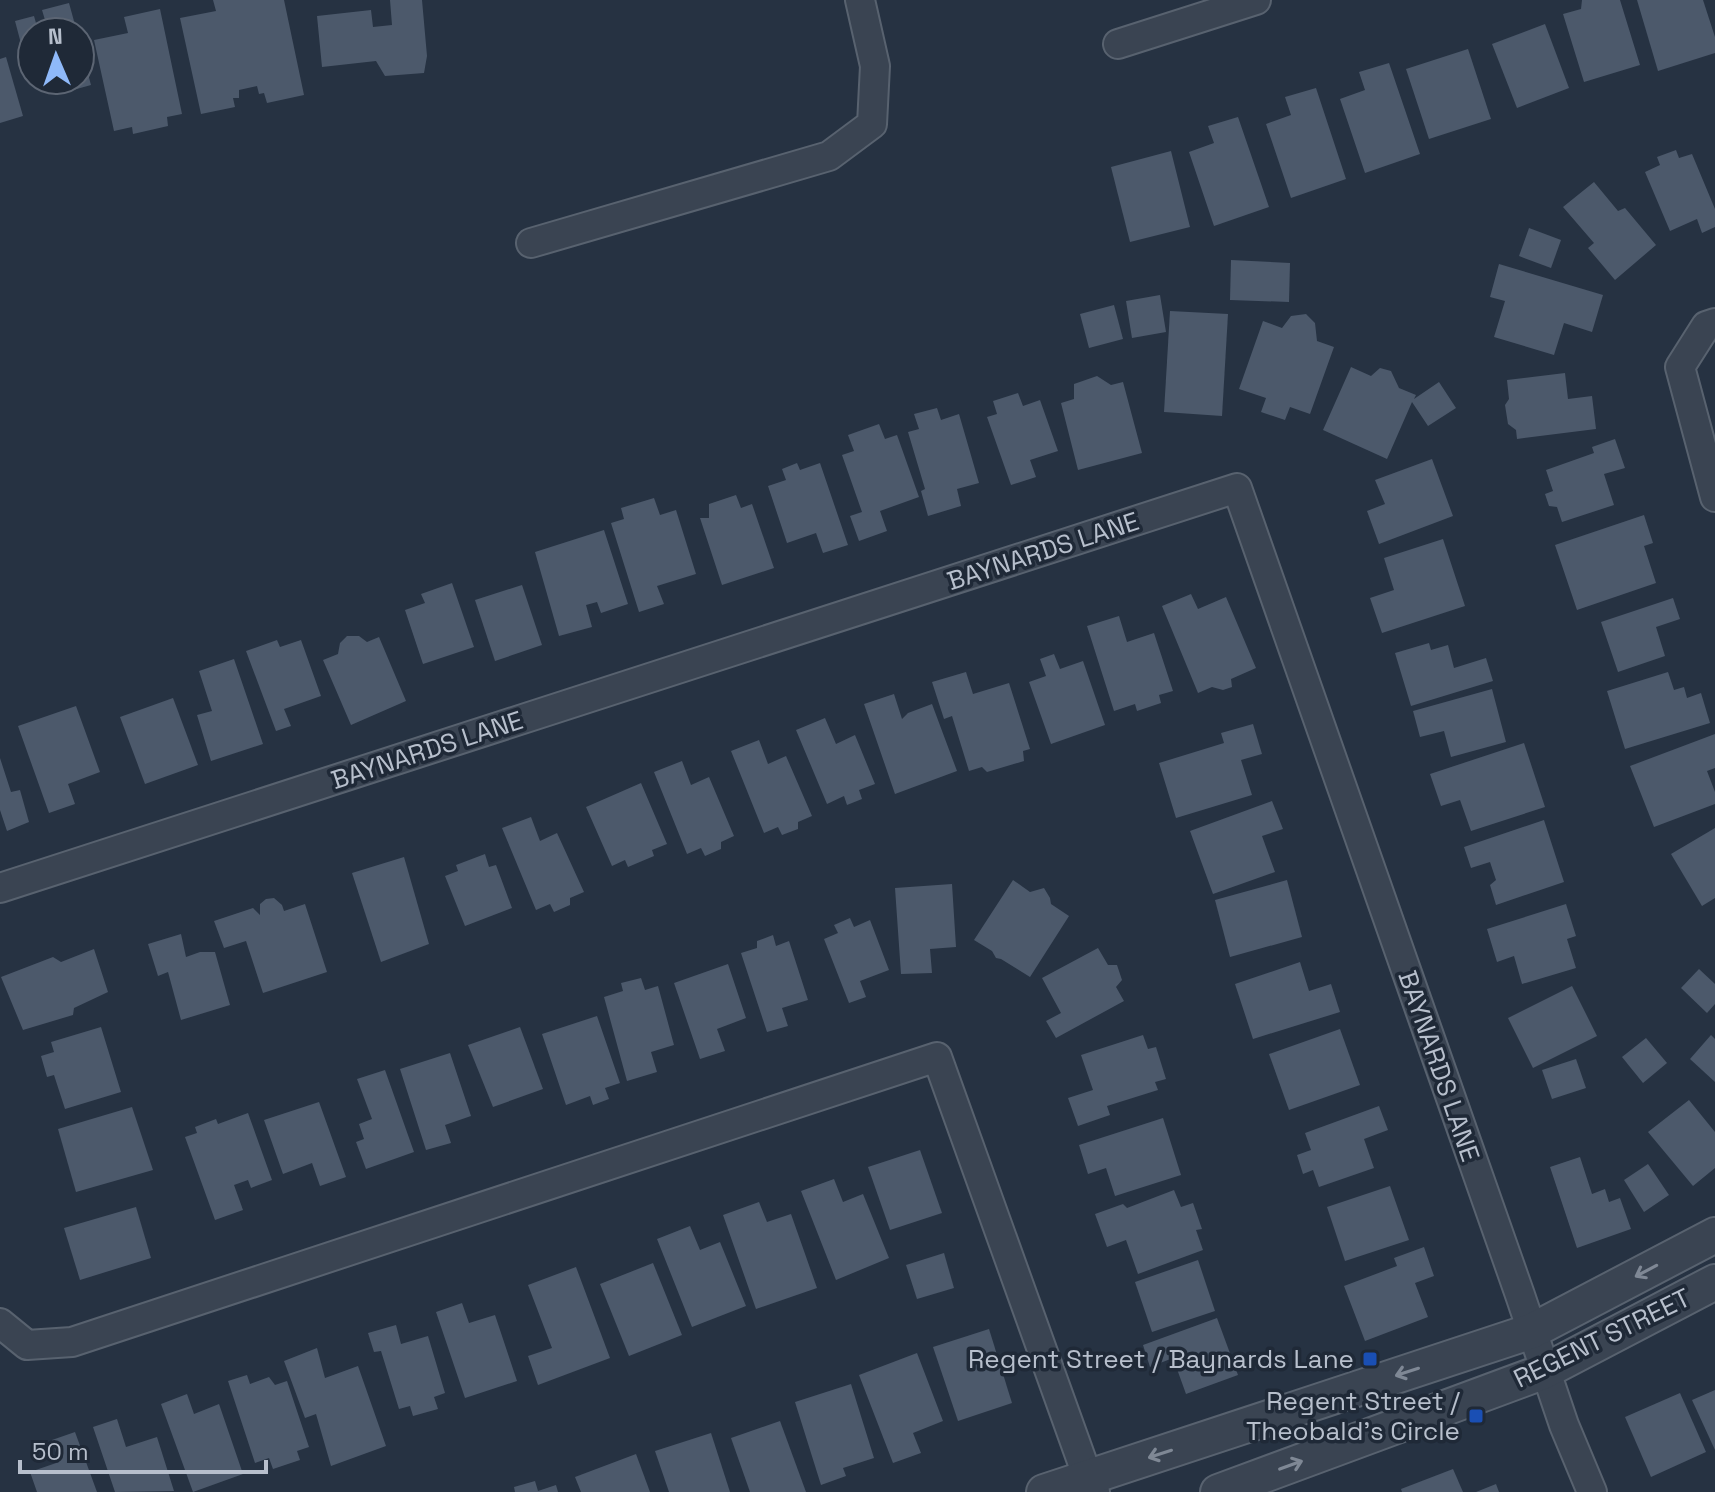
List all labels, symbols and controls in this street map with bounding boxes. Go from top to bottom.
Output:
north arrow [16,16,96,96]
text: N [47,22,63,50]
street label: BAYNARDS LANE [943,504,1143,598]
street label: BAYNARDS LANE [327,703,527,797]
street label: BAYNARDS LANE [1390,966,1488,1166]
one-way arrow [1635,1263,1658,1279]
street label: REGENT STREET [1508,1280,1696,1396]
place label: Regent Street / Baynards Lane [968,1342,1354,1376]
marker: Regent Street / Baynards Lane [1361,1350,1379,1368]
one-way arrow [1395,1365,1421,1380]
place label: Regent Street / Theobald's Circle [1246,1384,1460,1448]
marker: Regent Street / Theobald's Circle [1467,1407,1485,1425]
scale bar [20,1424,266,1474]
text: 50 m [32,1436,89,1467]
one-way arrow [1148,1447,1173,1462]
one-way arrow [1278,1457,1303,1471]

